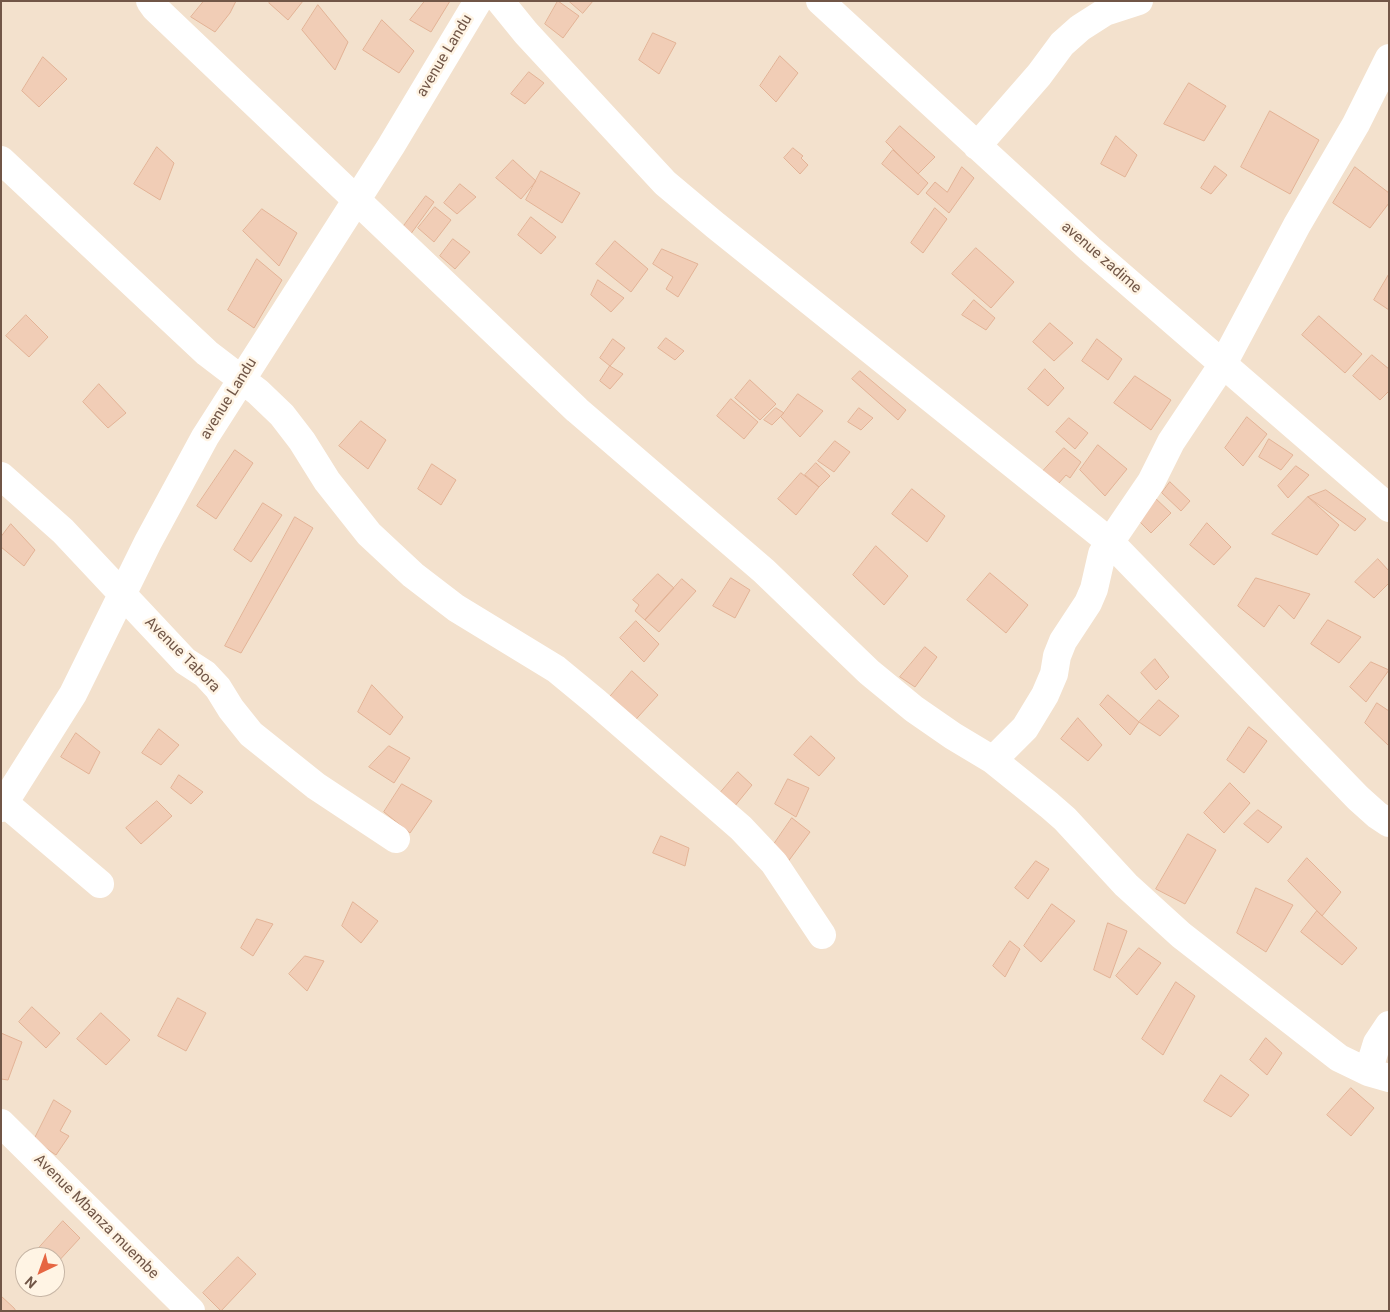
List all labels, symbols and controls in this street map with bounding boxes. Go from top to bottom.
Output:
street label: avenue Landu [413,12,477,100]
street label: avenue zadime [1057,218,1145,298]
street label: avenue Landu [197,355,261,443]
street label: Avenue Tabora [141,614,223,696]
street label: Avenue Mbanza muembe [30,1151,162,1283]
north arrow [15,1247,65,1297]
text: N [22,1273,40,1292]

